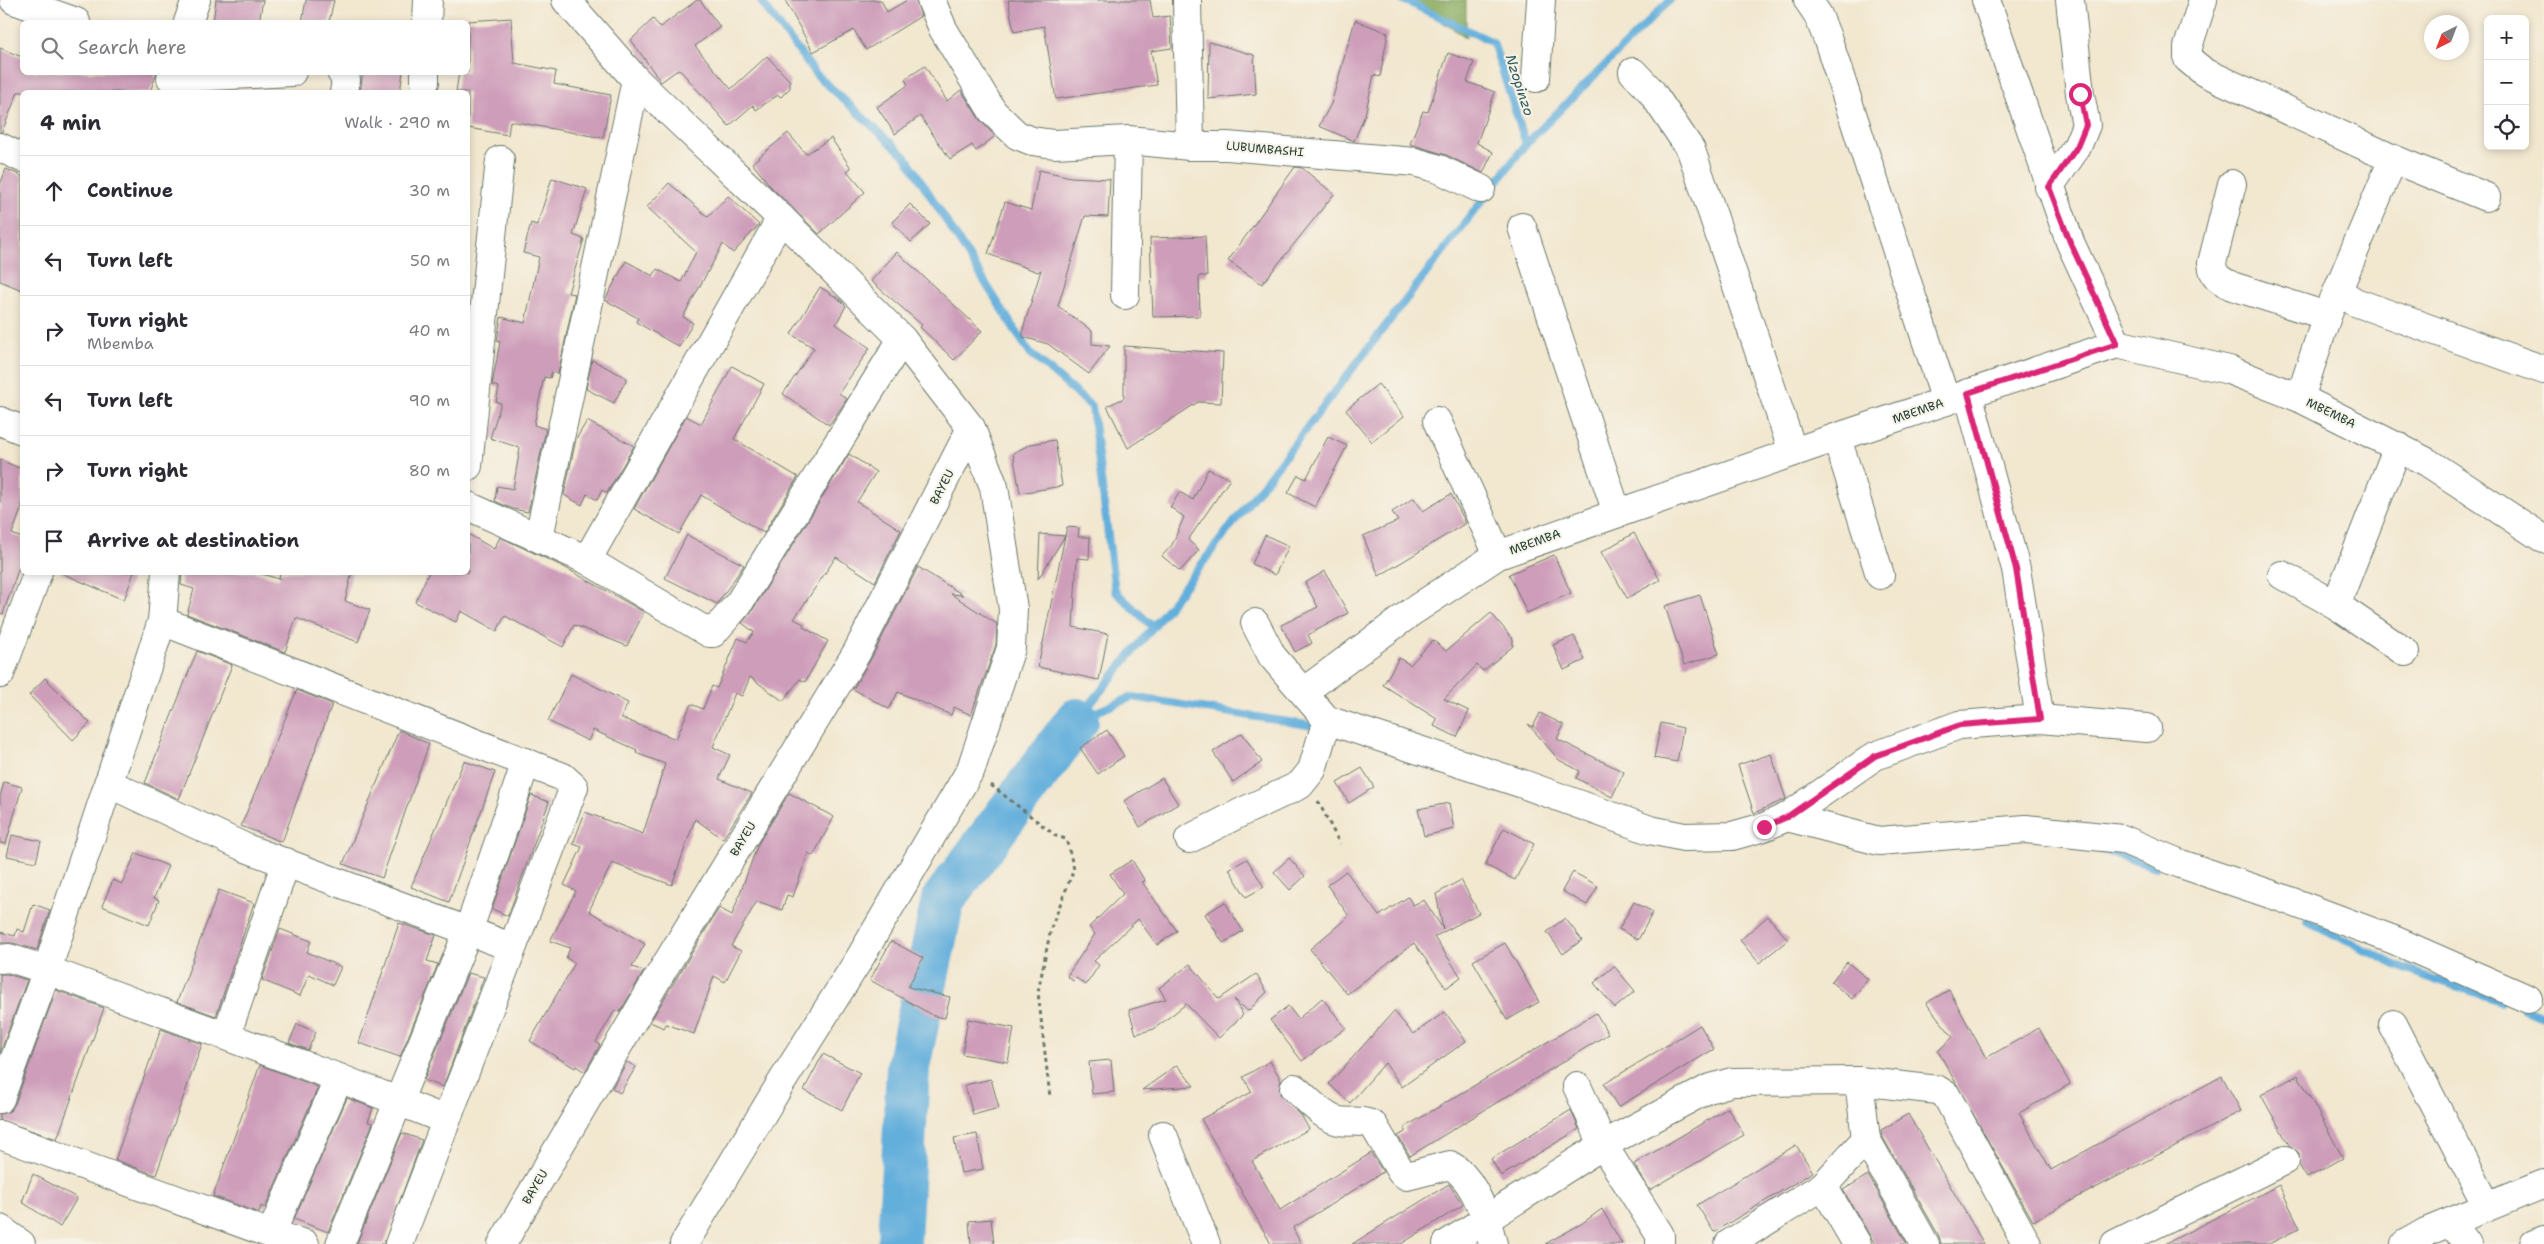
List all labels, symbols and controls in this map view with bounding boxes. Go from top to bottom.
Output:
north arrow [2424,15,2469,60]
map controls [2484,15,2529,150]
button: + [2484,15,2529,60]
search box [20,20,470,75]
icon: search [38,34,66,62]
text: Search here [78,35,187,60]
water label: Nzopinzo [1502,52,1538,118]
button: − [2484,60,2529,105]
route start [2069,83,2092,106]
button: locate [2484,105,2529,150]
text: 4 min [40,109,101,137]
text: Walk · 290 m [344,112,450,133]
street label: LUBUMBASHI [1225,138,1305,160]
icon: ahead [40,177,68,205]
text: Continue [87,178,173,203]
text: 30 m [409,180,450,201]
icon: left [40,247,68,275]
text: Turn left [87,248,173,273]
text: 50 m [410,250,450,271]
text: Turn right [87,308,188,333]
icon: right [40,317,68,345]
text: 40 m [408,320,450,341]
text: Mbemba [87,333,154,354]
icon: left [40,387,68,415]
text: Turn left [87,388,173,413]
text: 90 m [409,390,450,411]
street label: MBEMBA [2304,394,2359,432]
street label: MBEMBA [1890,395,1946,427]
icon: right [40,457,68,485]
text: Turn right [87,458,188,483]
text: 80 m [409,460,450,481]
street label: BAYEU [926,467,958,507]
street label: MBEMBA [1507,525,1563,559]
icon: arrive [40,527,68,555]
text: Arrive at destination [87,528,299,553]
route end [1753,816,1776,839]
street label: BAYEU [726,819,760,859]
street label: BAYEU [519,1167,551,1207]

